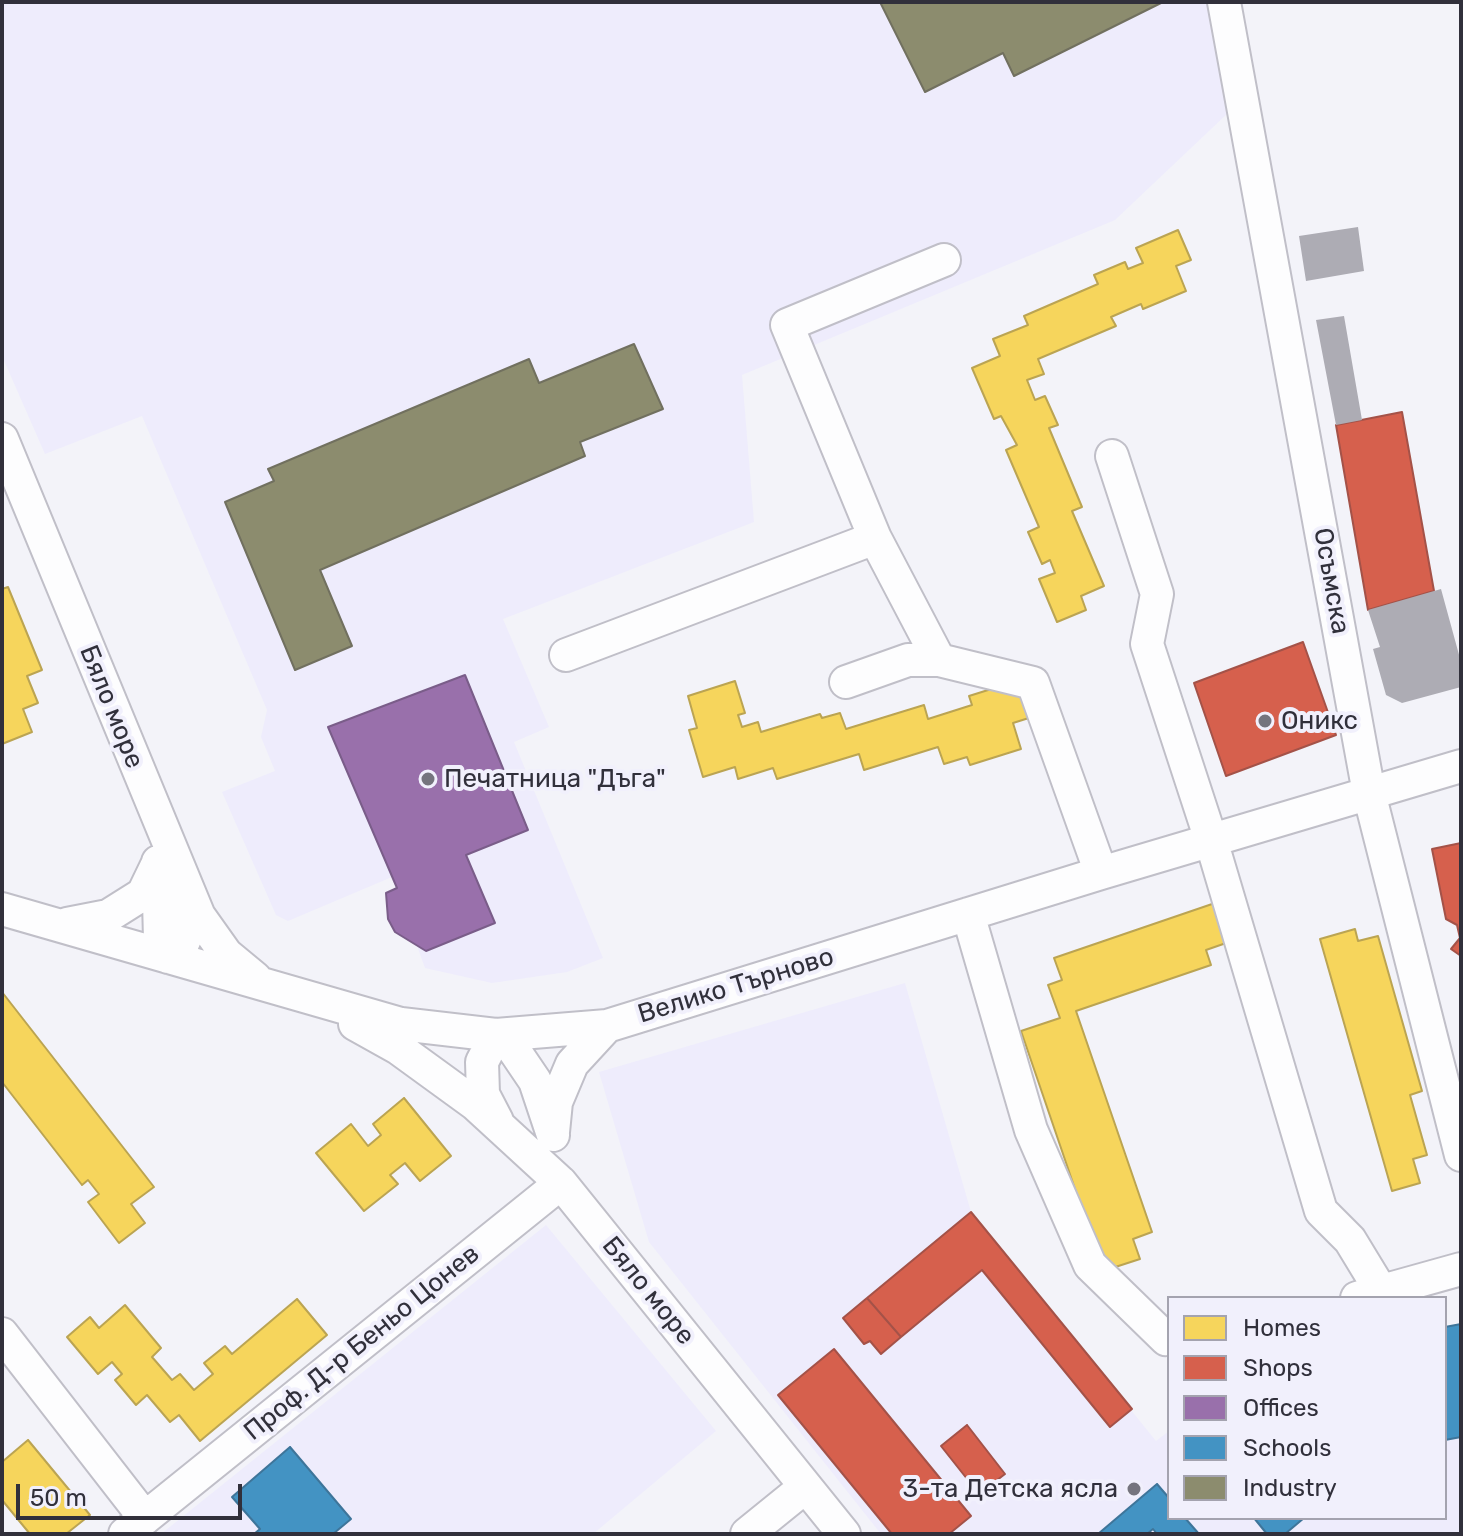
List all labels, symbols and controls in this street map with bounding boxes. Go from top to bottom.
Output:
street label: Осъмска [1306,526,1356,636]
street label: Бяло море [72,641,150,773]
place label: Оникс [1281,705,1358,737]
marker: Оникс [1256,712,1274,730]
place label: Печатница "Дъга" [444,763,666,795]
marker: Печатница "Дъга" [419,770,437,788]
street label: Велико Търново [634,941,838,1031]
street label: Бяло море [595,1231,701,1351]
street label: Проф. Д-р Беньо Цонев [238,1239,486,1447]
legend [1167,1296,1447,1520]
text: Homes [1243,1314,1321,1342]
text: Shops [1243,1354,1313,1382]
text: Offices [1243,1394,1319,1422]
text: Schools [1243,1434,1331,1462]
scale bar [20,1468,246,1518]
place label: 3-та Детска ясла [903,1473,1118,1505]
text: Industry [1243,1474,1337,1502]
marker: 3-та Детска ясла [1125,1480,1143,1498]
text: 50 m [30,1484,87,1512]

